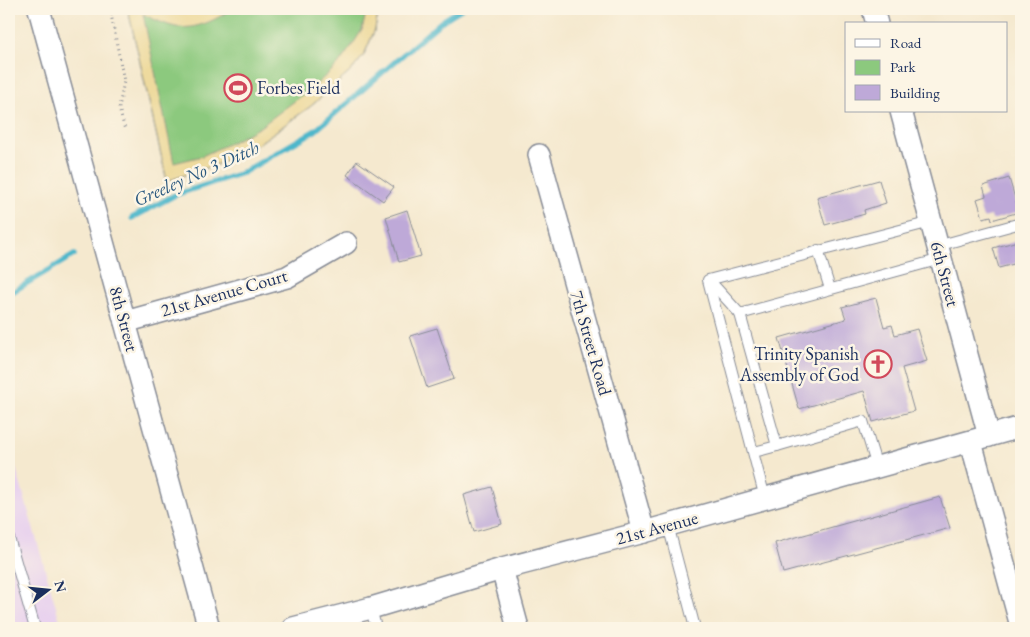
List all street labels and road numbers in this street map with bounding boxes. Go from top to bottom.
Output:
street label: 6th Street [926,239,965,309]
street label: 21st Avenue Court [158,263,290,322]
street label: 8th Street [105,284,144,354]
street label: 7th Street Road [566,288,618,399]
street label: 21st Avenue [613,506,700,549]

